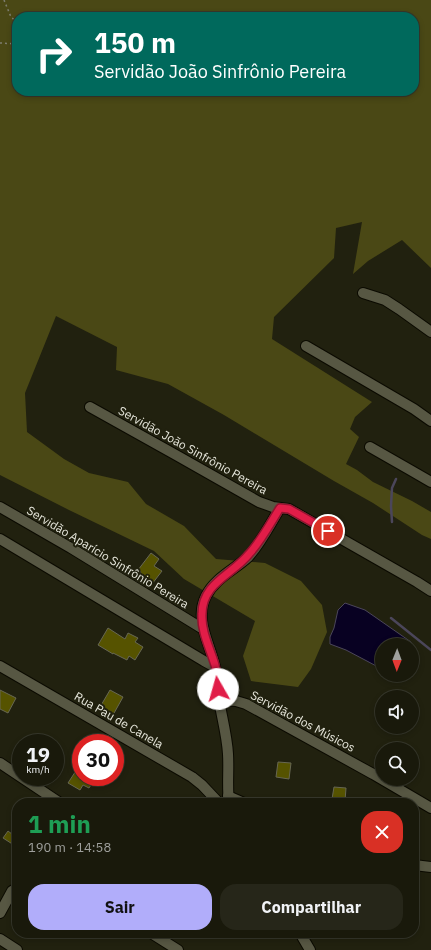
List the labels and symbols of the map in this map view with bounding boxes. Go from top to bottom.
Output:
street label: Servidão João Sinfrônio Pereira [116,403,271,498]
street label: Servidão Aparício Sinfrônio Pereira [24,503,192,612]
pin [311,514,345,548]
north arrow [375,638,419,682]
position arrow [197,668,239,710]
street label: Servidão dos Músicos [248,687,358,755]
street label: Rua Pau de Canela [72,688,167,752]
speed limit sign: 30 [72,734,124,786]

